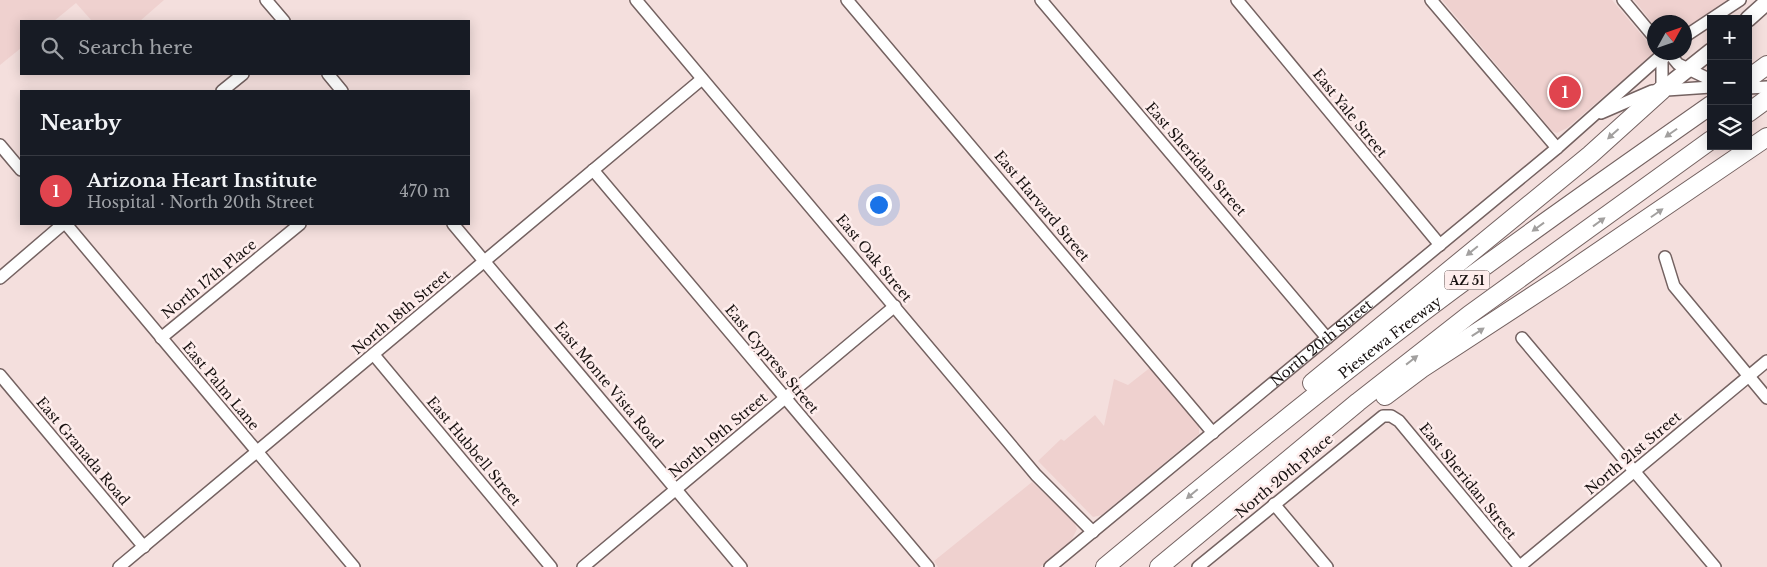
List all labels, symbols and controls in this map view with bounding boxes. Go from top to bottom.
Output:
north arrow [1647,15,1692,60]
map controls [1707,15,1752,150]
button: + [1707,15,1752,60]
search box [20,20,470,75]
icon: search [38,34,66,62]
text: Search here [78,36,193,59]
button: − [1707,60,1752,105]
street label: East Yale Street [1309,65,1392,161]
pin: 1 [1549,73,1581,111]
street label: East Sheridan Street [1142,98,1251,220]
button: layers [1707,105,1752,150]
text: Nearby [40,110,121,136]
one-way arrow [1664,128,1678,138]
one-way arrow [1606,129,1619,140]
street label: East Harvard Street [990,147,1094,266]
text: Arizona Heart Institute [87,169,317,192]
text: 1 [53,181,59,201]
text: 470 m [399,181,450,201]
text: Hospital · North 20th Street [87,192,314,212]
your location [866,192,892,218]
one-way arrow [1650,208,1664,218]
street label: East Oak Street [832,210,916,306]
one-way arrow [1592,217,1606,227]
one-way arrow [1532,222,1545,232]
street label: North 17th Place [158,235,260,323]
one-way arrow [1466,245,1479,256]
street label: North 18th Street [348,265,454,358]
road number: AZ 51 [1444,270,1490,290]
street label: Piestewa Freeway [1335,292,1445,383]
street label: North 20th Street [1267,295,1376,390]
street label: East Cypress Street [721,301,823,418]
street label: East Monte Vista Road [551,318,668,453]
one-way arrow [1471,327,1484,336]
street label: East Palm Lane [179,338,263,434]
one-way arrow [1405,354,1418,365]
street label: North 19th Street [665,388,772,482]
street label: East Granada Road [32,393,134,509]
street label: East Hubbell Street [423,393,525,510]
street label: North 21st Street [1581,407,1685,498]
street label: East Sheridan Street [1415,419,1521,543]
street label: North 20th Place [1231,430,1337,522]
one-way arrow [1186,489,1199,500]

